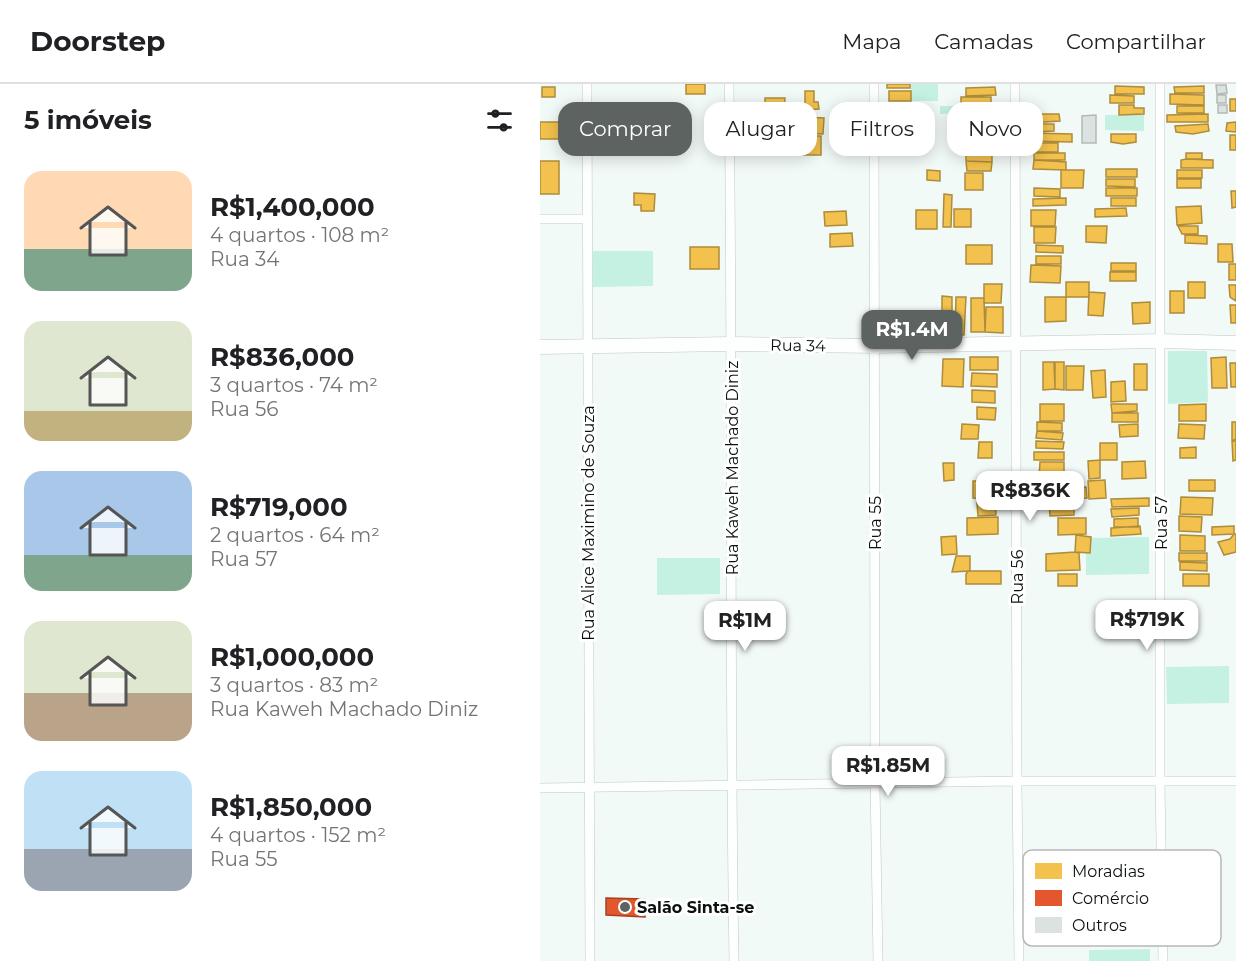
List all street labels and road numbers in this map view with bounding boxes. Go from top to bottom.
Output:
street label: Rua 34 [770,336,826,355]
street label: Rua Kaweh Machado Diniz [723,361,742,575]
street label: Rua Alice Maximino de Souza [579,405,598,641]
street label: Rua 55 [866,496,885,550]
street label: Rua 57 [1152,496,1171,550]
street label: Rua 56 [1008,549,1027,604]

